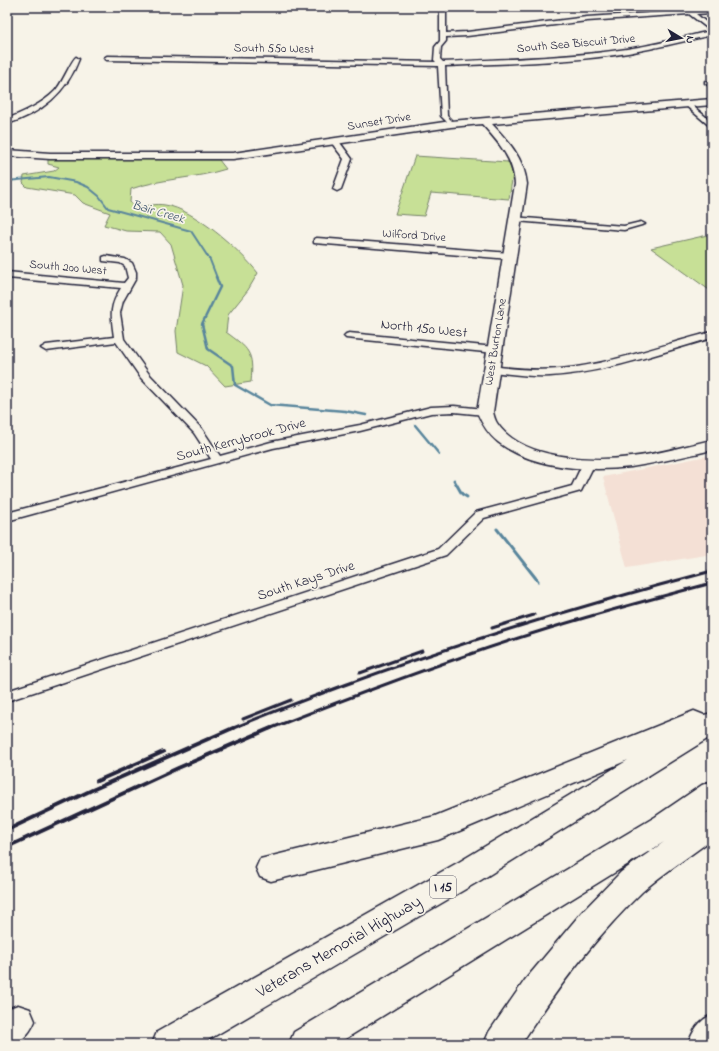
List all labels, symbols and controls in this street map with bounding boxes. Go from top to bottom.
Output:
north arrow [661,18,701,58]
street label: South Sea Biscuit Drive [516,30,637,58]
text: N [681,35,698,45]
street label: South 550 West [234,39,314,59]
street label: Sunset Drive [346,108,413,136]
water label: Bair Creek [129,195,188,229]
street label: Wilford Drive [382,225,447,247]
street label: South 200 West [29,256,107,280]
street label: West Burton Lane [480,297,512,387]
street label: North 150 West [380,314,469,344]
street label: South Kerrybrook Drive [174,412,309,468]
street label: South Kays Drive [255,555,358,608]
road number: I 15 [430,876,456,898]
street label: Veterans Memorial Highway [251,889,427,1007]

